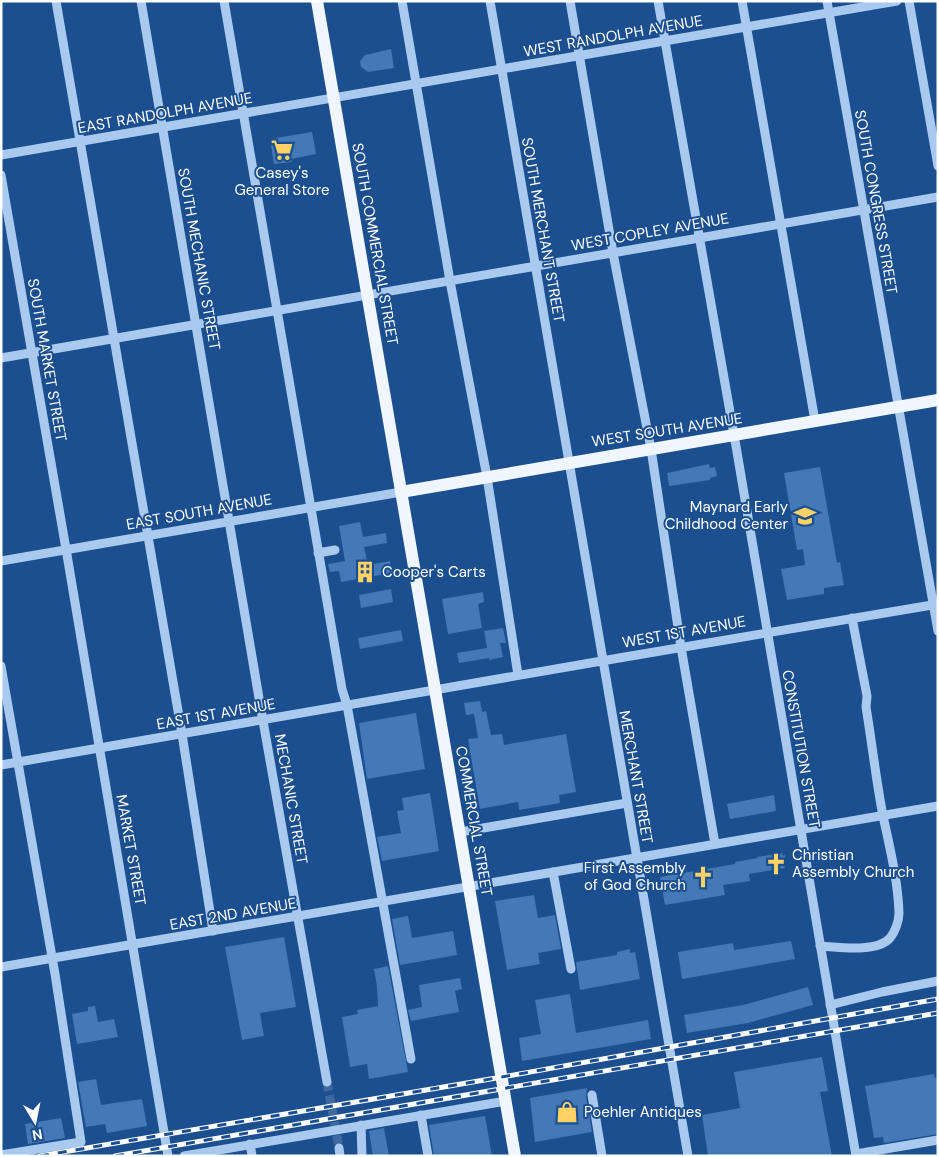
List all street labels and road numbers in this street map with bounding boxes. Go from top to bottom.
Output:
street label: WEST RANDOLPH AVENUE [522,10,704,62]
street label: EAST RANDOLPH AVENUE [76,88,254,138]
street label: SOUTH CONGRESS STREET [850,108,902,296]
street label: SOUTH MERCHANT STREET [517,136,569,324]
street label: SOUTH COMMERCIAL STREET [347,141,403,347]
street label: SOUTH MECHANIC STREET [173,166,225,352]
street label: WEST COPLEY AVENUE [570,208,730,256]
street label: SOUTH MARKET STREET [23,277,71,443]
street label: WEST SOUTH AVENUE [590,408,744,452]
street label: EAST SOUTH AVENUE [125,489,273,535]
street label: WEST 1ST AVENUE [621,611,747,653]
street label: CONSTITUTION STREET [777,668,825,830]
street label: EAST 1ST AVENUE [155,694,277,734]
street label: MERCHANT STREET [614,709,658,845]
street label: MECHANIC STREET [270,732,312,866]
street label: COMMERCIAL STREET [451,744,497,898]
street label: MARKET STREET [111,793,151,907]
street label: EAST 2ND AVENUE [168,893,298,935]

